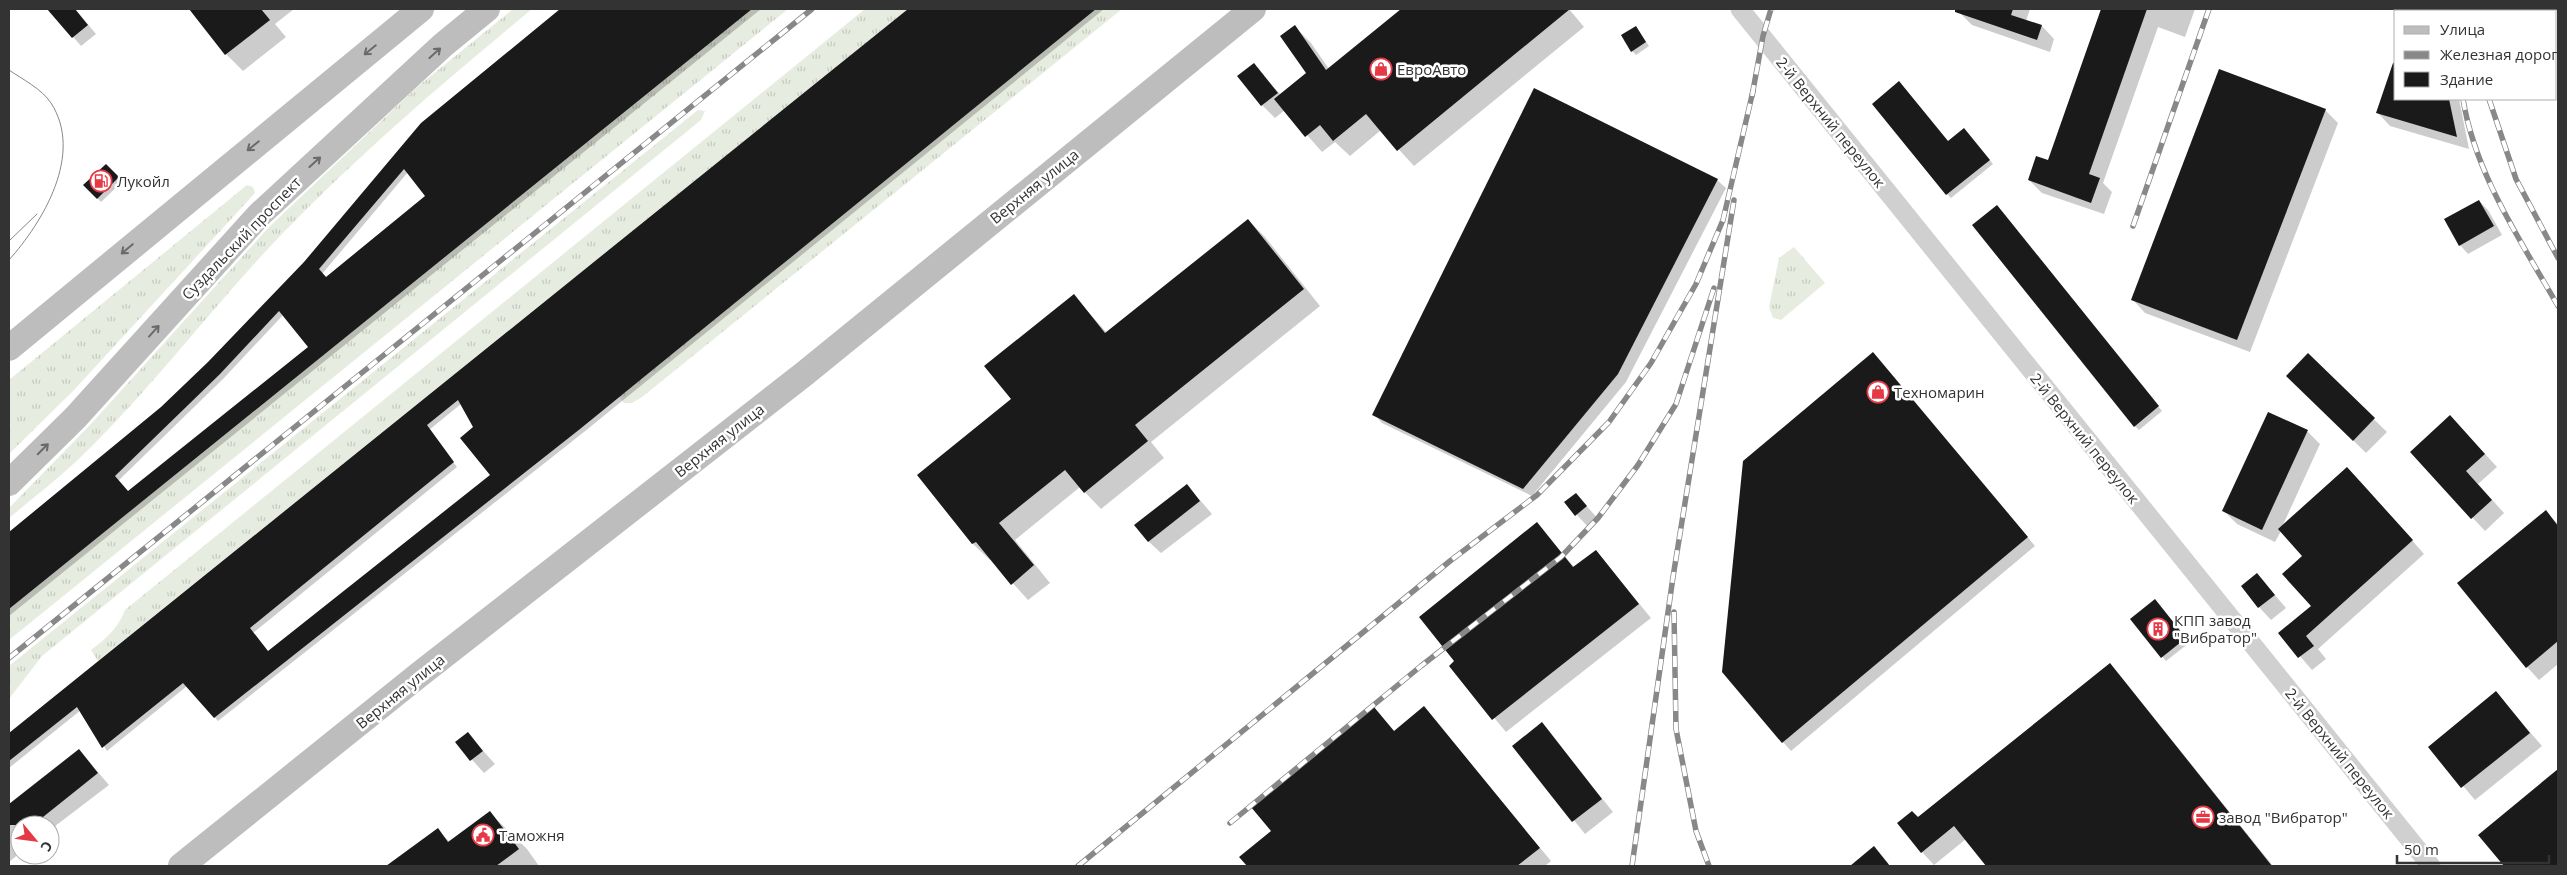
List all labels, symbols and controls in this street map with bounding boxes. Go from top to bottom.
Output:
legend [2394,10,2557,100]
text: Улица [2440,19,2485,39]
text: Железная дорога [2440,44,2566,64]
one-way arrow [363,45,376,56]
one-way arrow [428,47,441,59]
street label: 2-й Верхний переулок [1772,53,1890,192]
shop icon: ЕвроАвто [1369,57,1393,81]
place label: ЕвроАвто [1397,59,1466,79]
text: Здание [2440,69,2493,89]
one-way arrow [246,140,259,151]
street label: Верхняя улица [986,144,1082,228]
one-way arrow [308,156,321,168]
fuel station icon: Лукойл [89,169,113,193]
place label: Лукойл [117,171,170,191]
street label: Суздальский проспект [177,172,305,304]
one-way arrow [121,244,134,255]
one-way arrow [149,324,160,337]
street label: 2-й Верхний переулок [2026,369,2144,508]
shop icon: Техномарин [1866,380,1890,404]
place label: Техномарин [1894,382,1985,402]
street label: Верхняя улица [670,399,768,481]
one-way arrow [37,443,50,455]
place label: КПП завод "Вибратор" [2174,610,2257,647]
building icon: КПП завод "Вибратор" [2146,617,2170,641]
street label: Верхняя улица [352,649,448,733]
street label: 2-й Верхний переулок [2281,684,2399,823]
office icon: завод "Вибратор" [2191,805,2215,829]
place label: завод "Вибратор" [2219,807,2348,827]
north arrow [10,815,60,865]
public building icon: Таможня [471,823,495,847]
place label: Таможня [499,825,564,845]
scale bar [2397,832,2550,864]
text: С [36,838,57,855]
text: 50 m [2404,839,2439,859]

